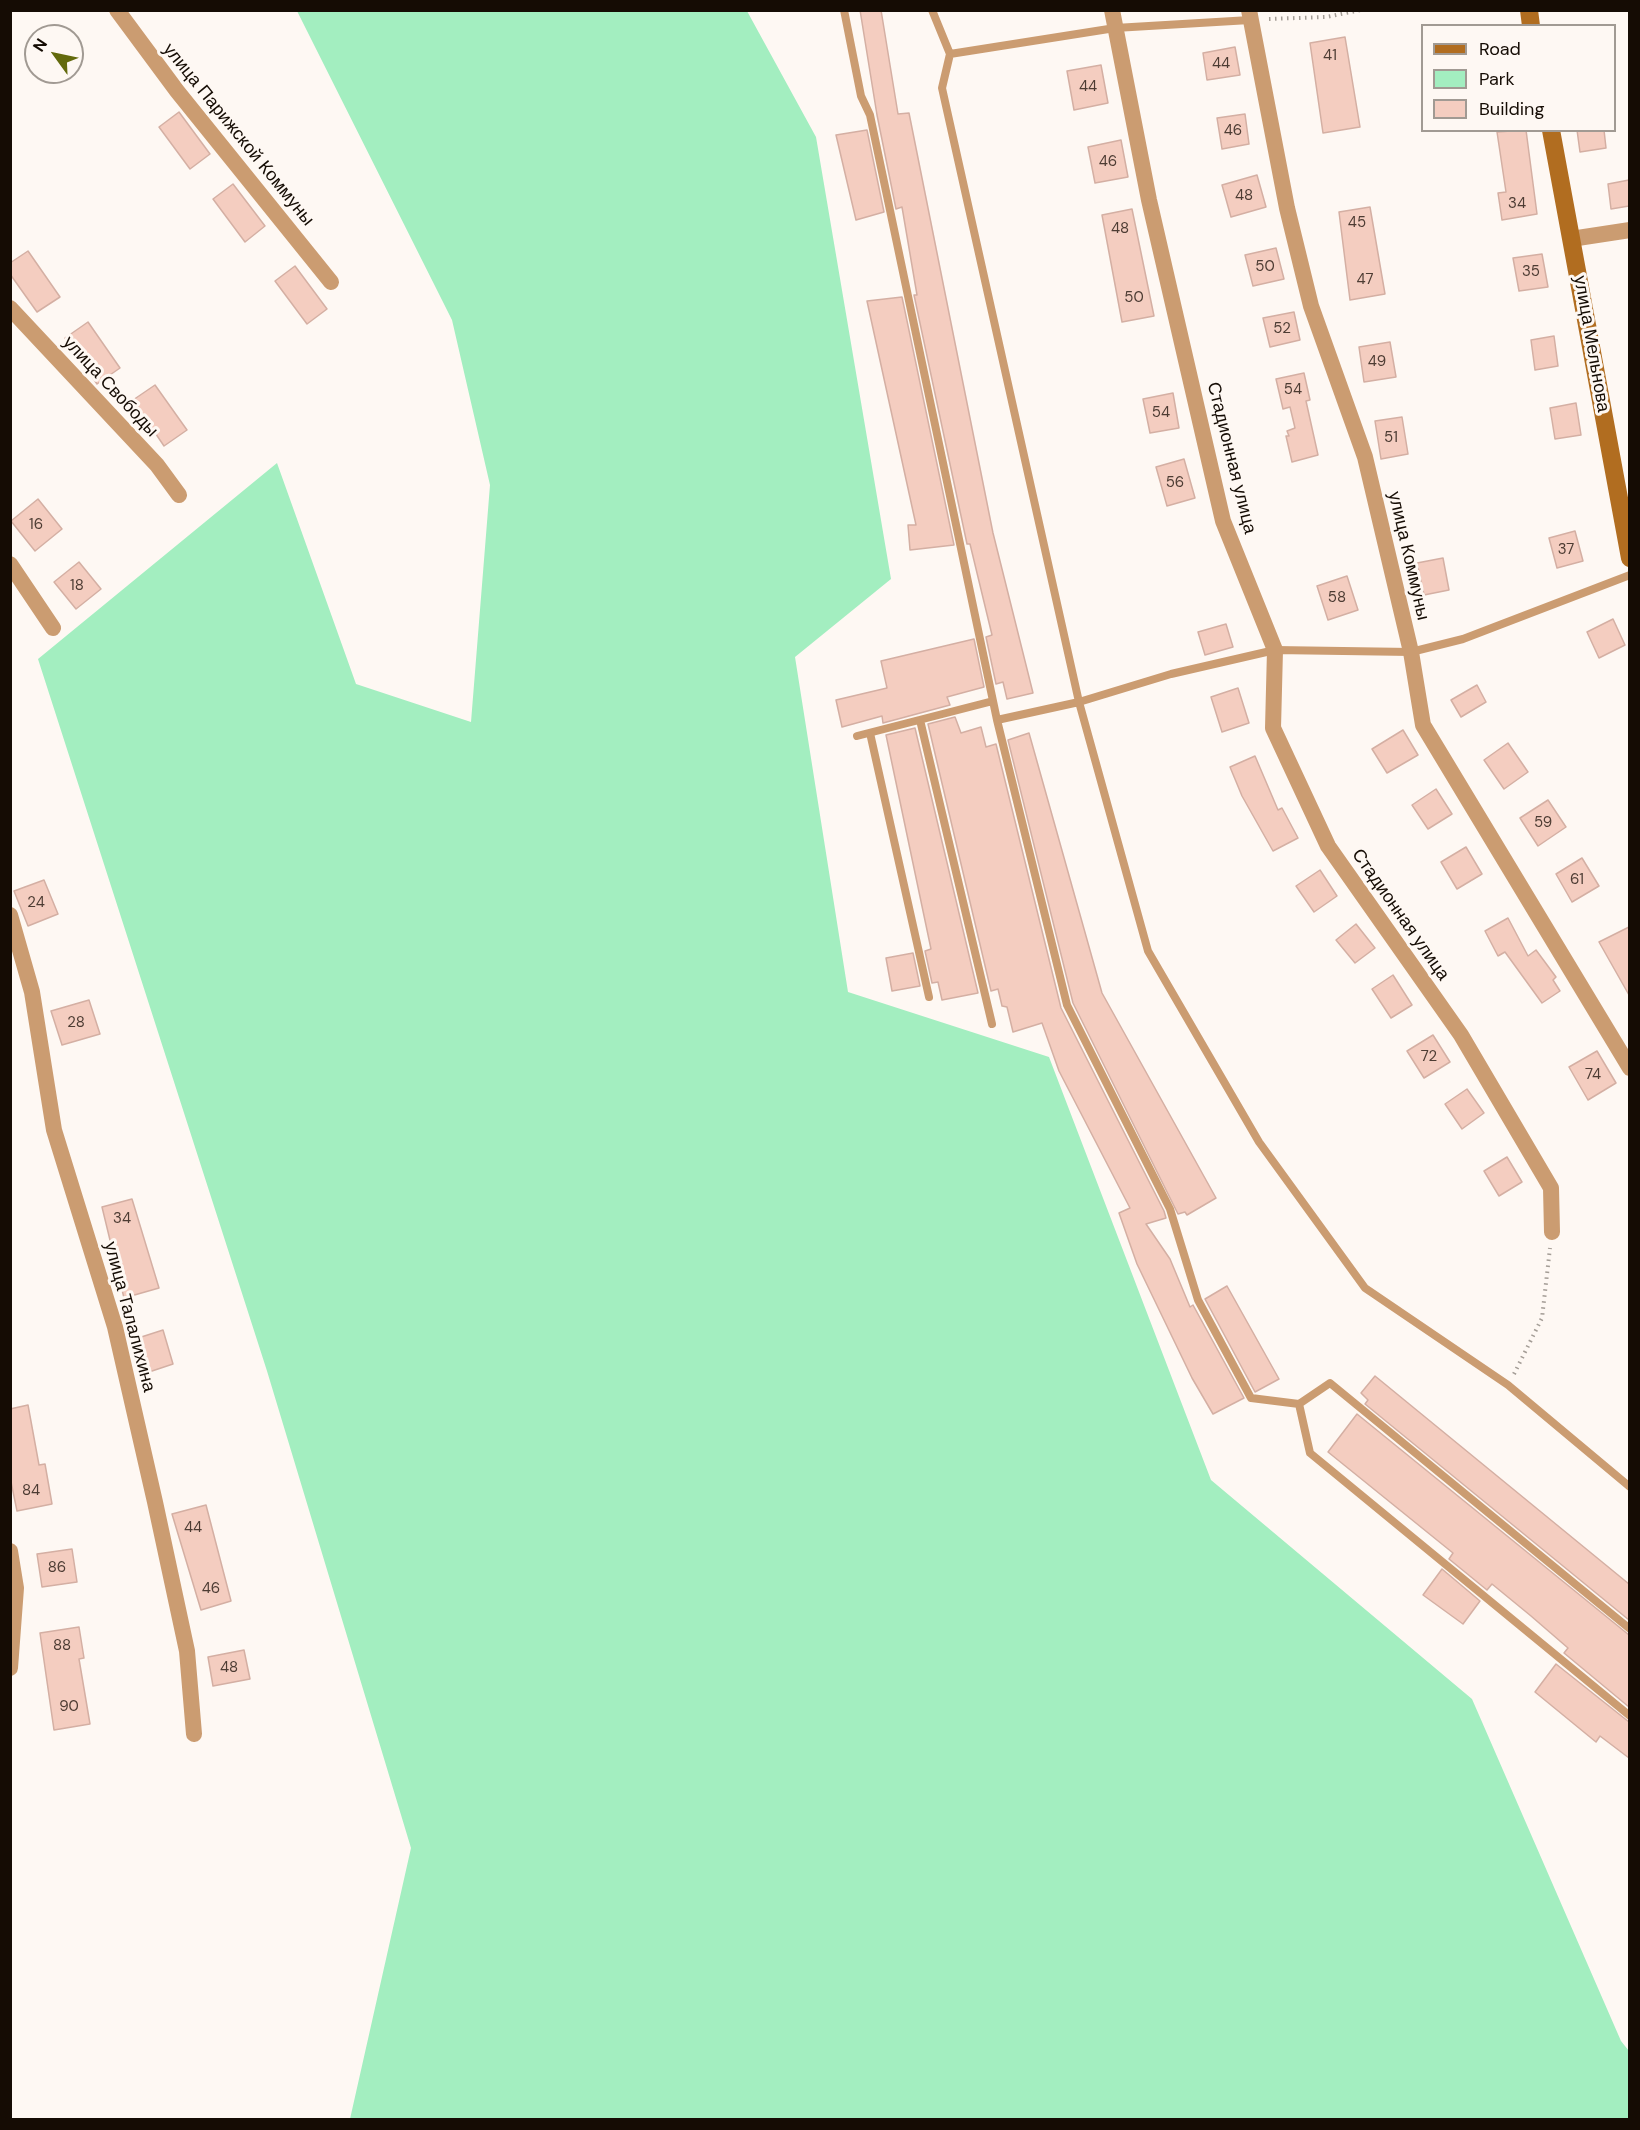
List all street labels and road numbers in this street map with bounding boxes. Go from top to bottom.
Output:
street label: улица Парижской Коммуны [158,39,318,231]
street label: улица Мельнова [1568,274,1614,414]
street label: улица Свободы [58,332,162,442]
street label: Стадионная улица [1202,380,1260,536]
street label: улица Коммуны [1383,489,1433,623]
street label: Стадионная улица [1347,845,1453,985]
street label: улица Талалихина [99,1240,159,1394]

